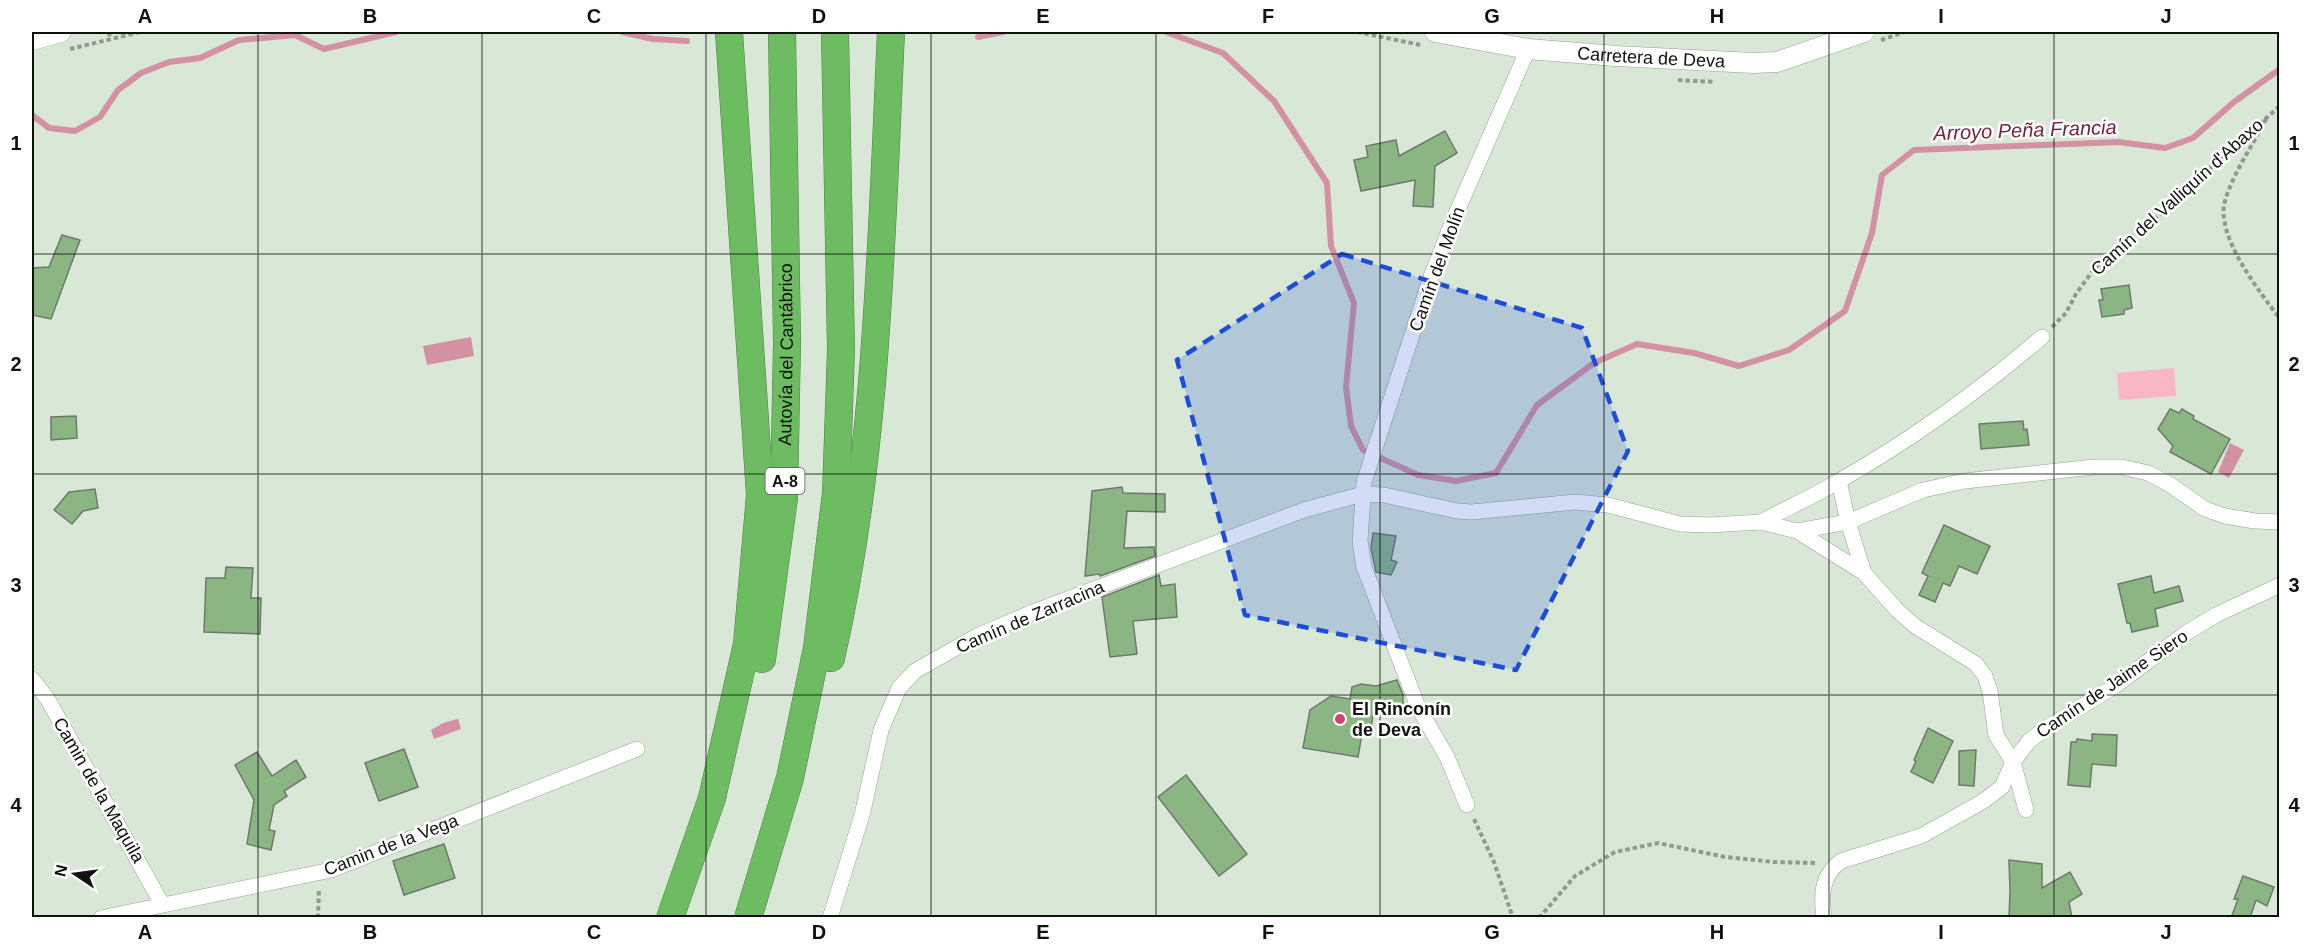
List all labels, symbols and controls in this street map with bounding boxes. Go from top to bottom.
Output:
text: A [138,5,152,27]
text: B [363,5,377,27]
text: C [587,5,601,27]
text: D [812,5,826,27]
text: E [1036,5,1050,27]
text: F [1262,5,1274,27]
text: G [1484,5,1500,27]
text: H [1710,5,1724,27]
text: I [1938,5,1944,27]
text: J [2160,5,2172,27]
street label: Carretera de Deva [1576,43,1727,72]
street label: Camín del Valliquín d'Abaxo [2087,115,2267,279]
water label: Arroyo Peña Francia [1932,116,2117,144]
text: 1 [10,132,22,154]
text: 1 [2288,132,2300,154]
street label: Camín del Molín [1405,204,1469,334]
street label: Autovía del Cantábrico [775,263,797,446]
text: 2 [10,353,22,375]
text: 2 [2288,353,2300,375]
road number: A-8 [766,468,804,494]
text: 3 [10,574,22,596]
text: 3 [2288,574,2300,596]
street label: Camín de Zarracina [953,576,1108,657]
street label: Camín de Jaime Siero [2033,626,2191,742]
place label: El Rinconín de Deva [1352,699,1451,740]
marker: El Rinconín de Deva [1333,712,1347,726]
street label: Camin de la Maquila [49,714,149,867]
text: 4 [10,794,22,816]
text: 4 [2288,794,2300,816]
street label: Camin de la Vega [321,810,462,880]
north arrow [45,844,105,904]
text: N [51,863,70,878]
text: A [138,921,152,943]
text: B [363,921,377,943]
text: C [587,921,601,943]
text: D [812,921,826,943]
text: E [1036,921,1050,943]
text: F [1262,921,1274,943]
text: G [1484,921,1500,943]
text: H [1710,921,1724,943]
text: I [1938,921,1944,943]
text: J [2160,921,2172,943]

